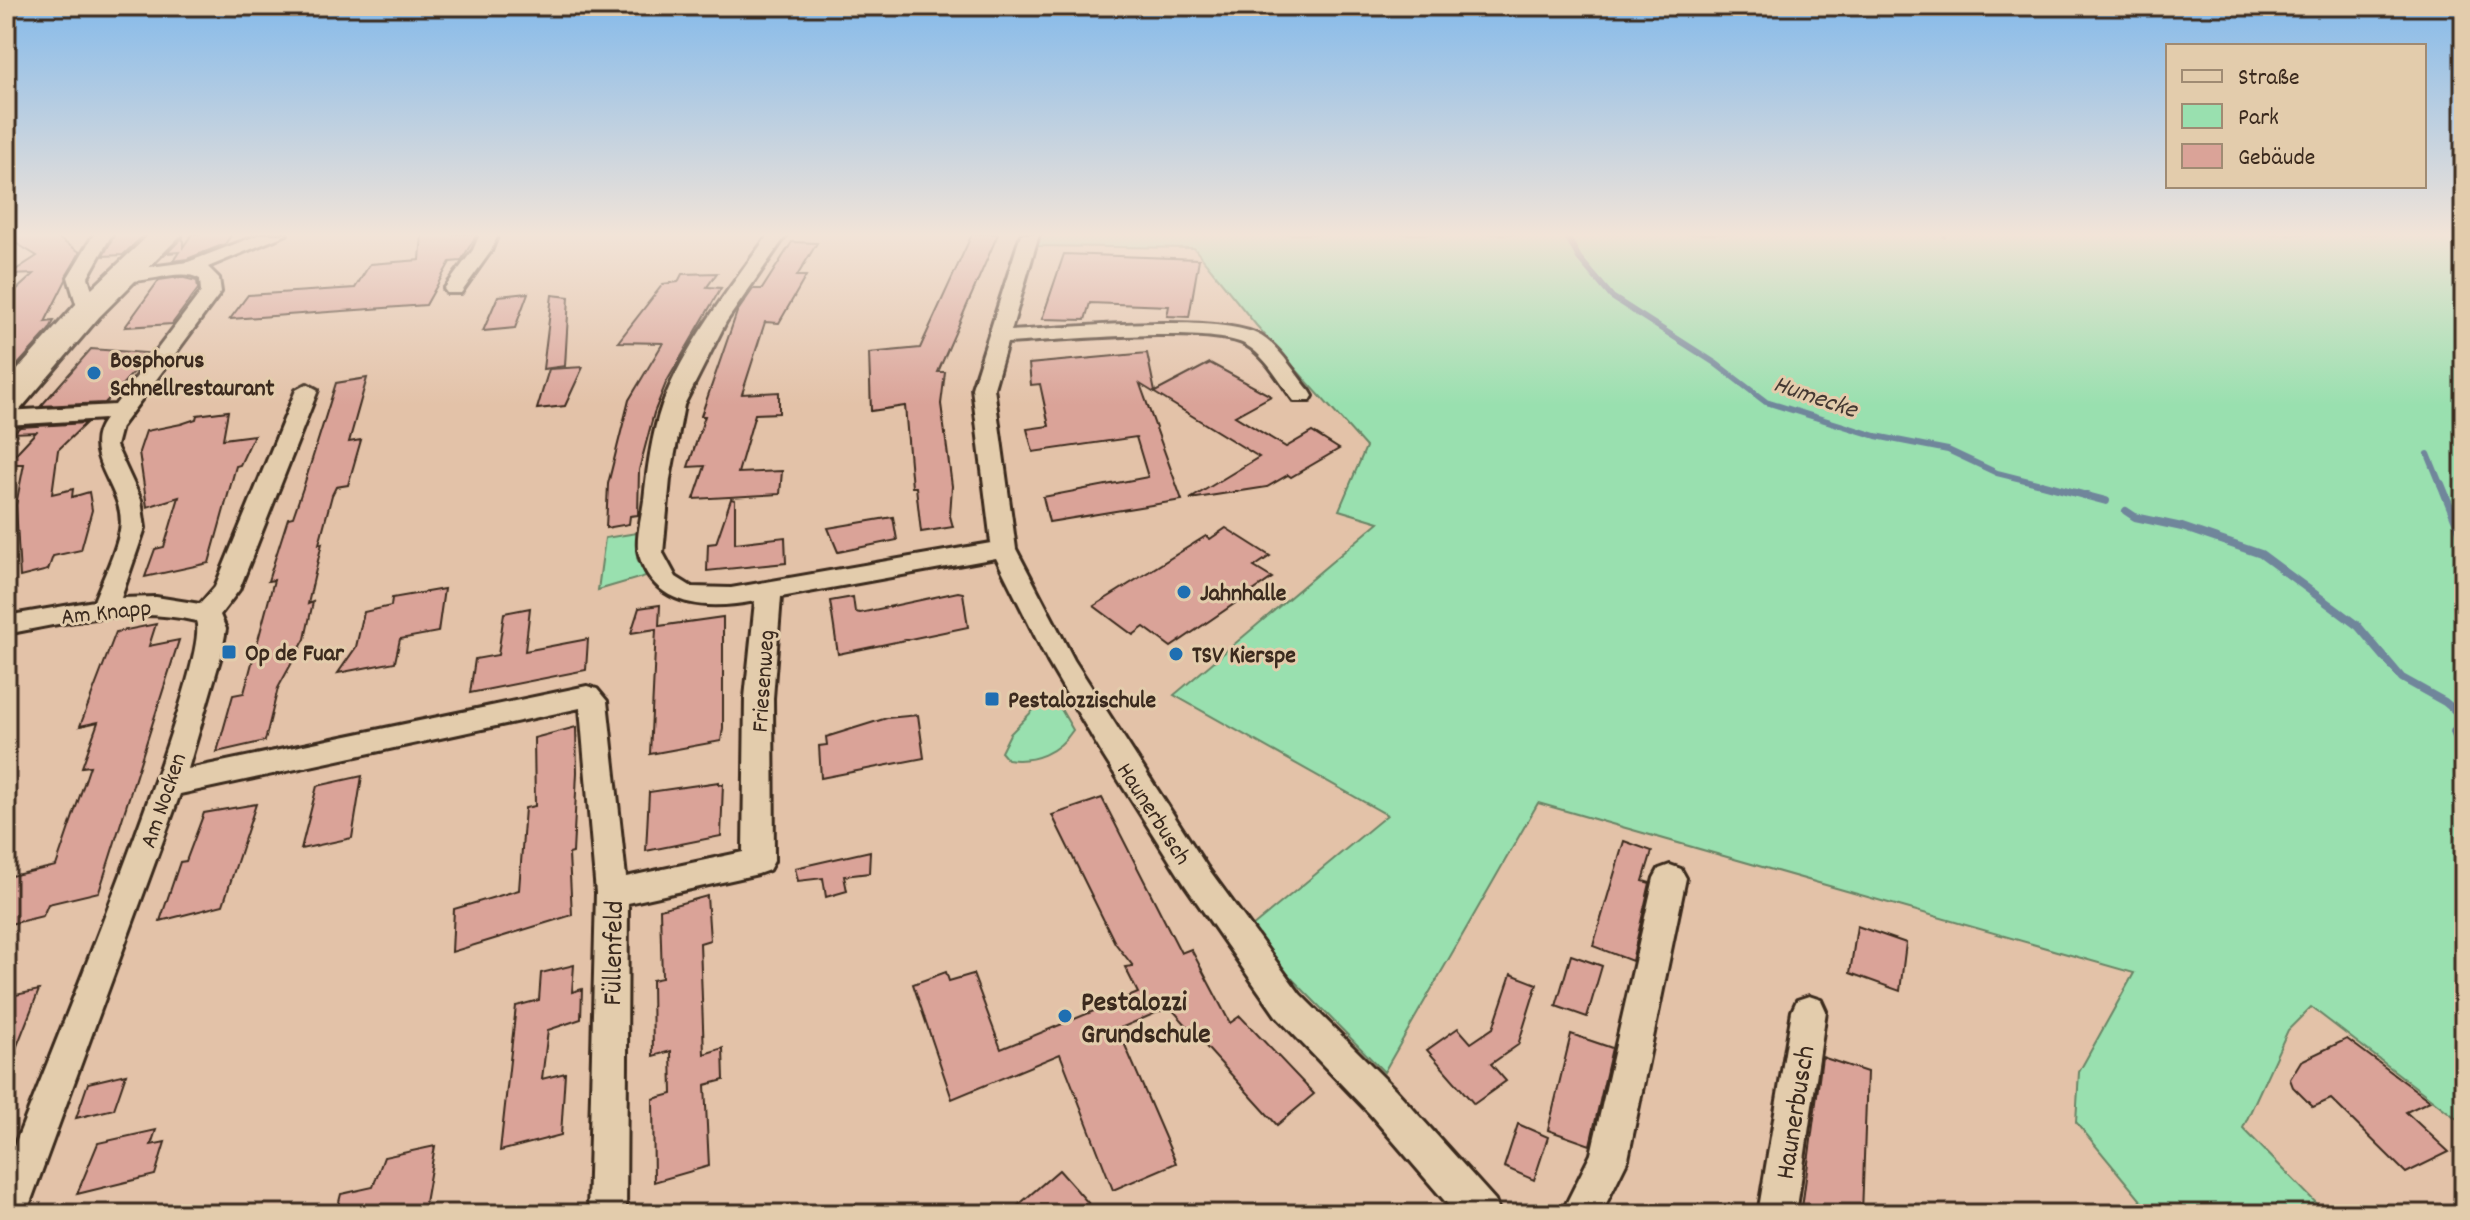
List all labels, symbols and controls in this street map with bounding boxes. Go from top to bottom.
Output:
legend [2166,44,2426,188]
text: Straße [2238,62,2300,96]
text: Park [2238,102,2279,136]
text: Gebäude [2238,142,2315,176]
place label: Bosphorus Schnellrestaurant [110,345,275,407]
marker: Bosphorus Schnellrestaurant [85,364,103,382]
water label: Humecke [1768,367,1863,430]
place label: Jahnhalle [1200,578,1287,612]
marker: Jahnhalle [1175,583,1193,601]
street label: Am Knapp [59,592,153,636]
street label: Friesenweg [744,629,786,734]
place label: Op de Fuar [245,638,345,672]
place label: TSV Kierspe [1192,640,1296,674]
marker: Op de Fuar [220,643,238,661]
marker: TSV Kierspe [1167,645,1185,663]
place label: Pestalozzischule [1008,685,1156,719]
marker: Pestalozzischule [983,690,1001,708]
street label: Am Nocken [133,749,197,853]
street label: Haunerbusch [1107,757,1198,873]
street label: Füllenfeld [595,900,637,1006]
place label: Pestalozzi Grundschule [1081,985,1211,1057]
marker: Pestalozzi Grundschule [1056,1007,1074,1025]
street label: Haunerbusch [1768,1043,1828,1183]

